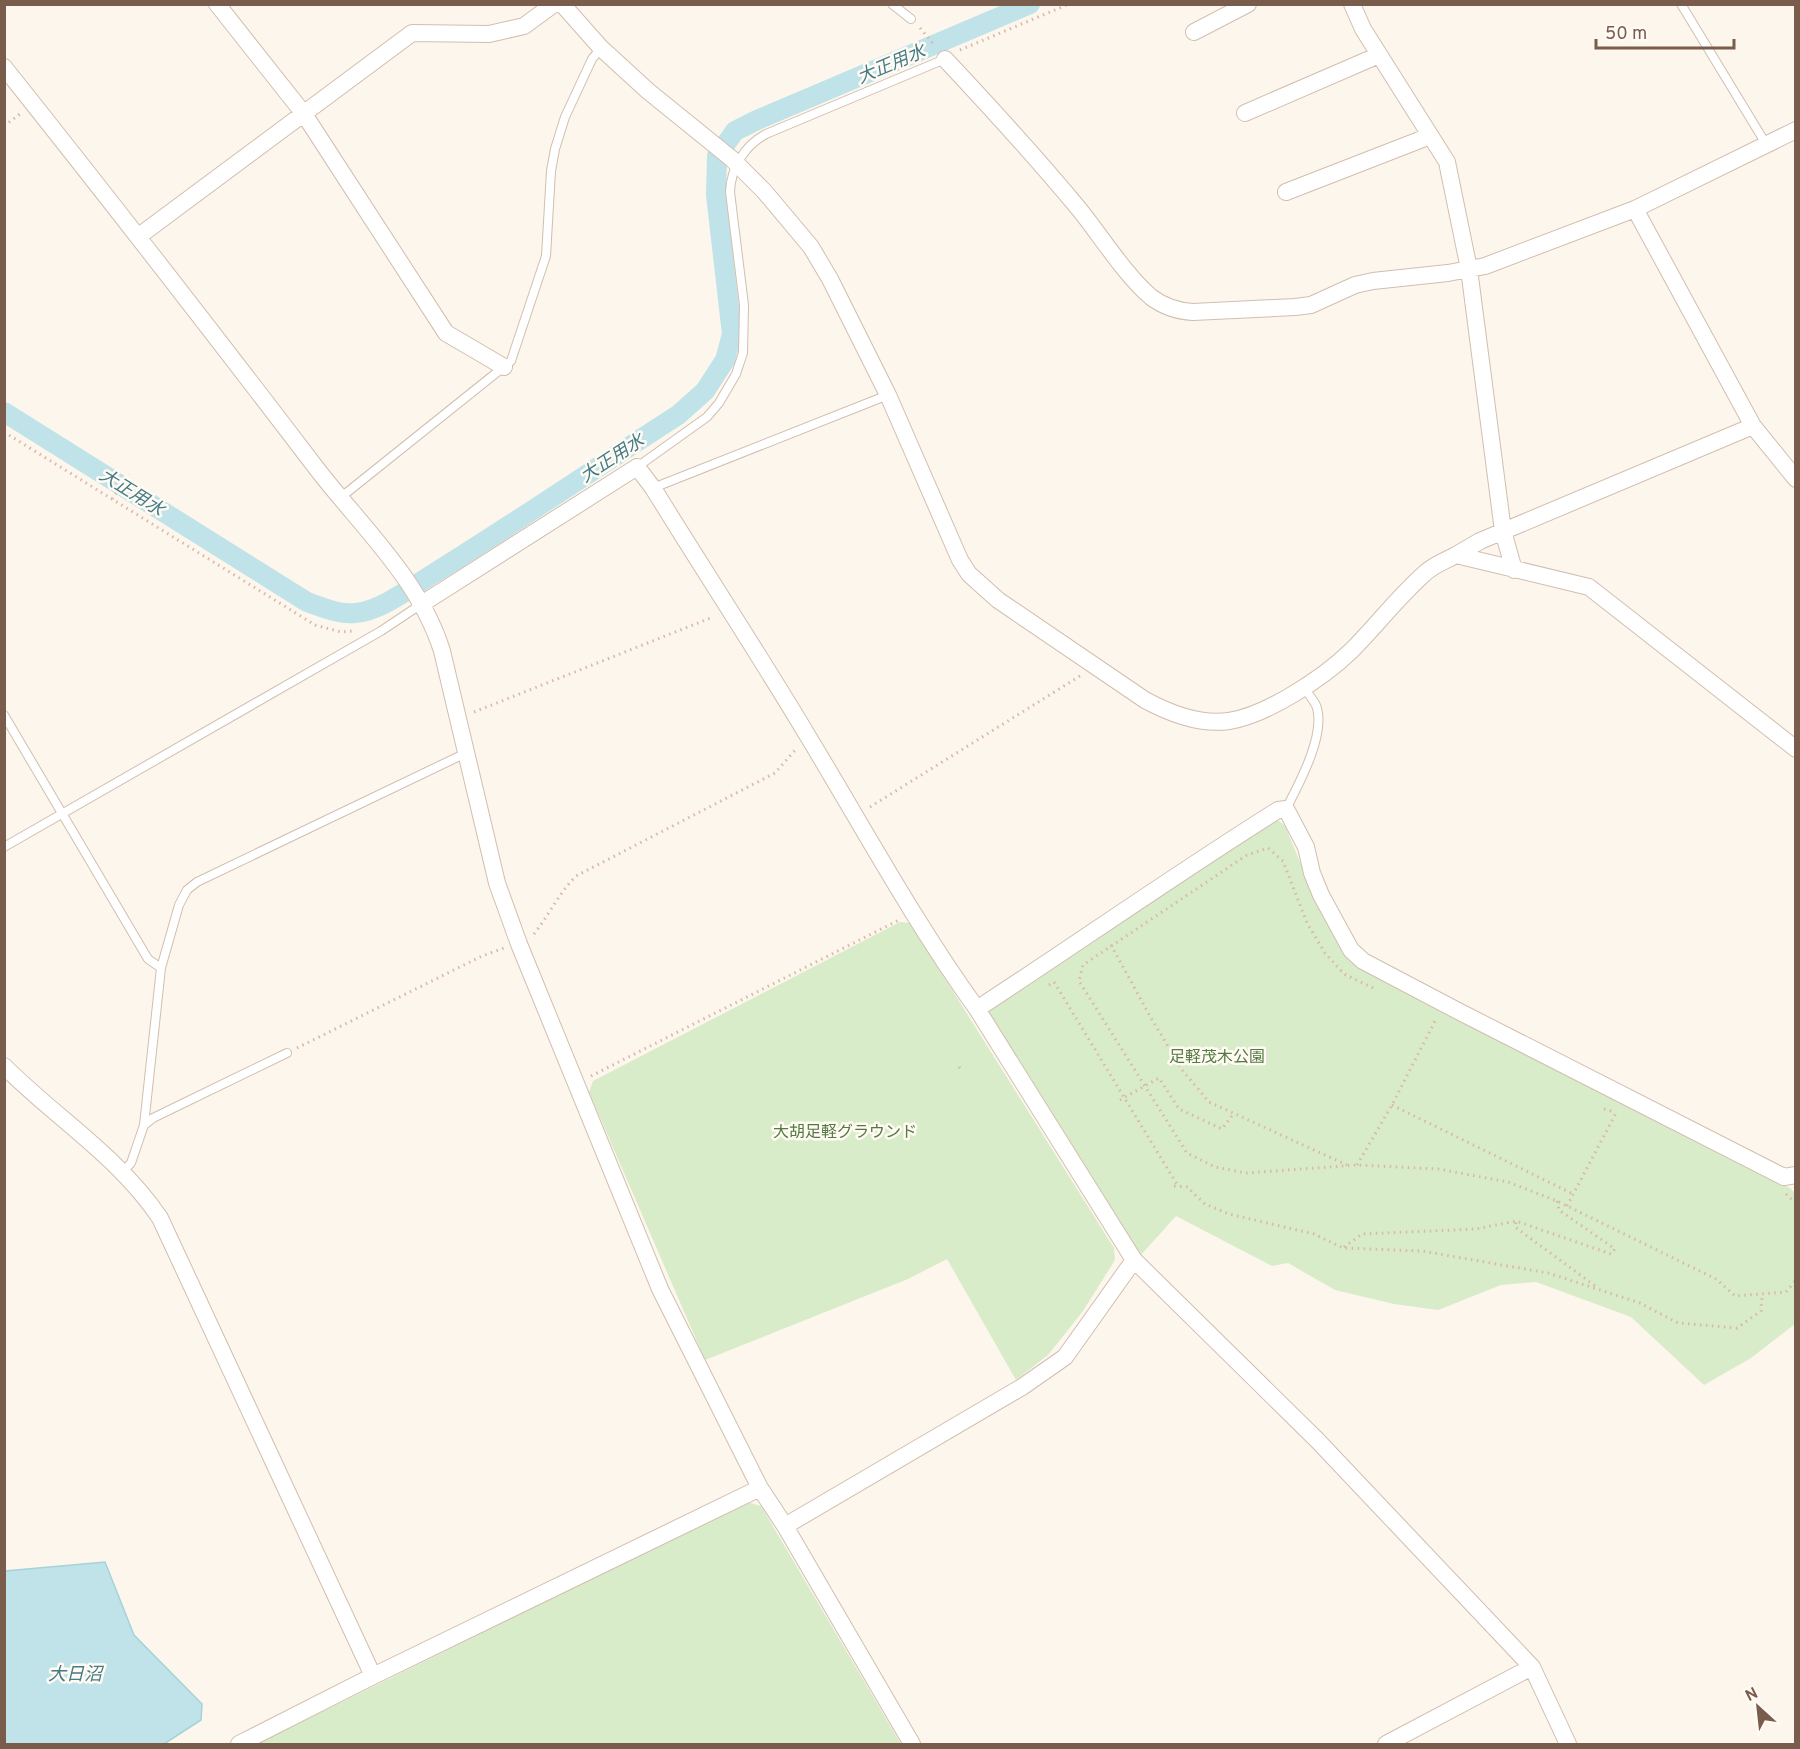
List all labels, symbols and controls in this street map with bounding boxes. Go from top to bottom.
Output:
scale bar [1596,12,1734,50]
text: 50 m [1605,23,1647,46]
water label: 大正用水 [854,40,931,90]
water label: 大正用水 [576,429,651,489]
water label: 大正用水 [95,464,170,523]
park label: 足軽茂木公園 [1169,1048,1265,1068]
park label: 大胡足軽グラウンド [773,1123,917,1143]
water label: 大日沼 [48,1664,105,1687]
north arrow [1728,1677,1788,1737]
text: N [1742,1684,1762,1707]

